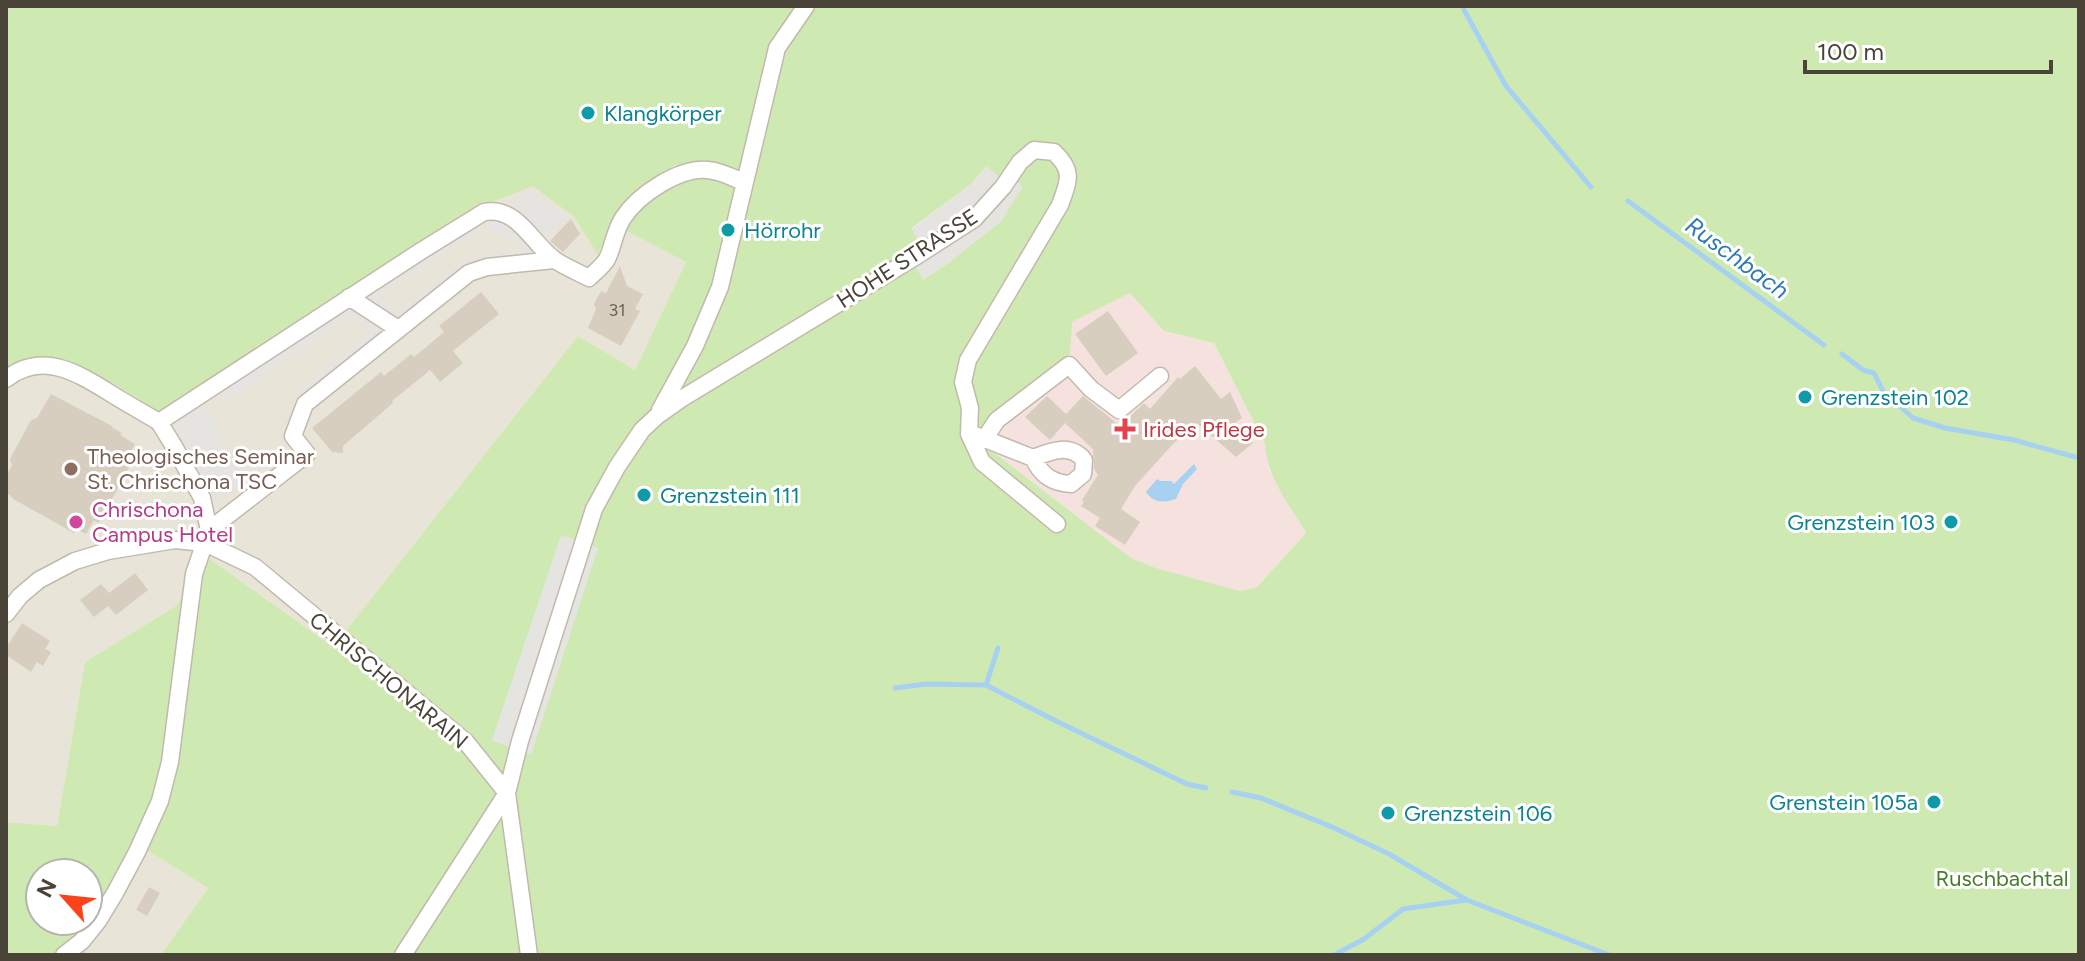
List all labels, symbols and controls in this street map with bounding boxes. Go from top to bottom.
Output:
scale bar [1805,24,2051,74]
text: 100 m [1817,37,1884,66]
place label: Klangkörper [604,100,722,127]
marker: Klangkörper [579,104,597,122]
street label: HOHE STRASSE [832,203,983,314]
water label: Ruschbach [1680,210,1795,305]
place label: Hörrohr [744,217,821,244]
marker: Hörrohr [719,221,737,239]
house number: 31 [608,299,626,321]
place label: Grenzstein 102 [1821,384,1969,411]
marker: Grenzstein 102 [1796,388,1814,406]
place label: Irides Pflege [1143,416,1265,443]
marker: Irides Pflege [1114,418,1136,440]
place label: Theologisches Seminar St. Chrischona TSC [87,443,315,495]
marker: Theologisches Seminar St. Chrischona TSC [62,460,80,478]
place label: Grenzstein 111 [660,482,800,509]
marker: Grenzstein 111 [635,486,653,504]
place label: Chrischona Campus Hotel [92,496,233,548]
place label: Grenzstein 103 [1787,509,1935,536]
marker: Chrischona Campus Hotel [67,513,85,531]
marker: Grenzstein 103 [1942,513,1960,531]
street label: CHRISCHONARAIN [304,606,473,755]
place label: Grenstein 105a [1769,789,1918,816]
marker: Grenstein 105a [1925,793,1943,811]
place label: Grenzstein 106 [1404,800,1552,827]
marker: Grenzstein 106 [1379,804,1397,822]
north arrow [24,857,104,937]
park label: Ruschbachtal [1935,865,2069,892]
text: N [31,874,63,902]

